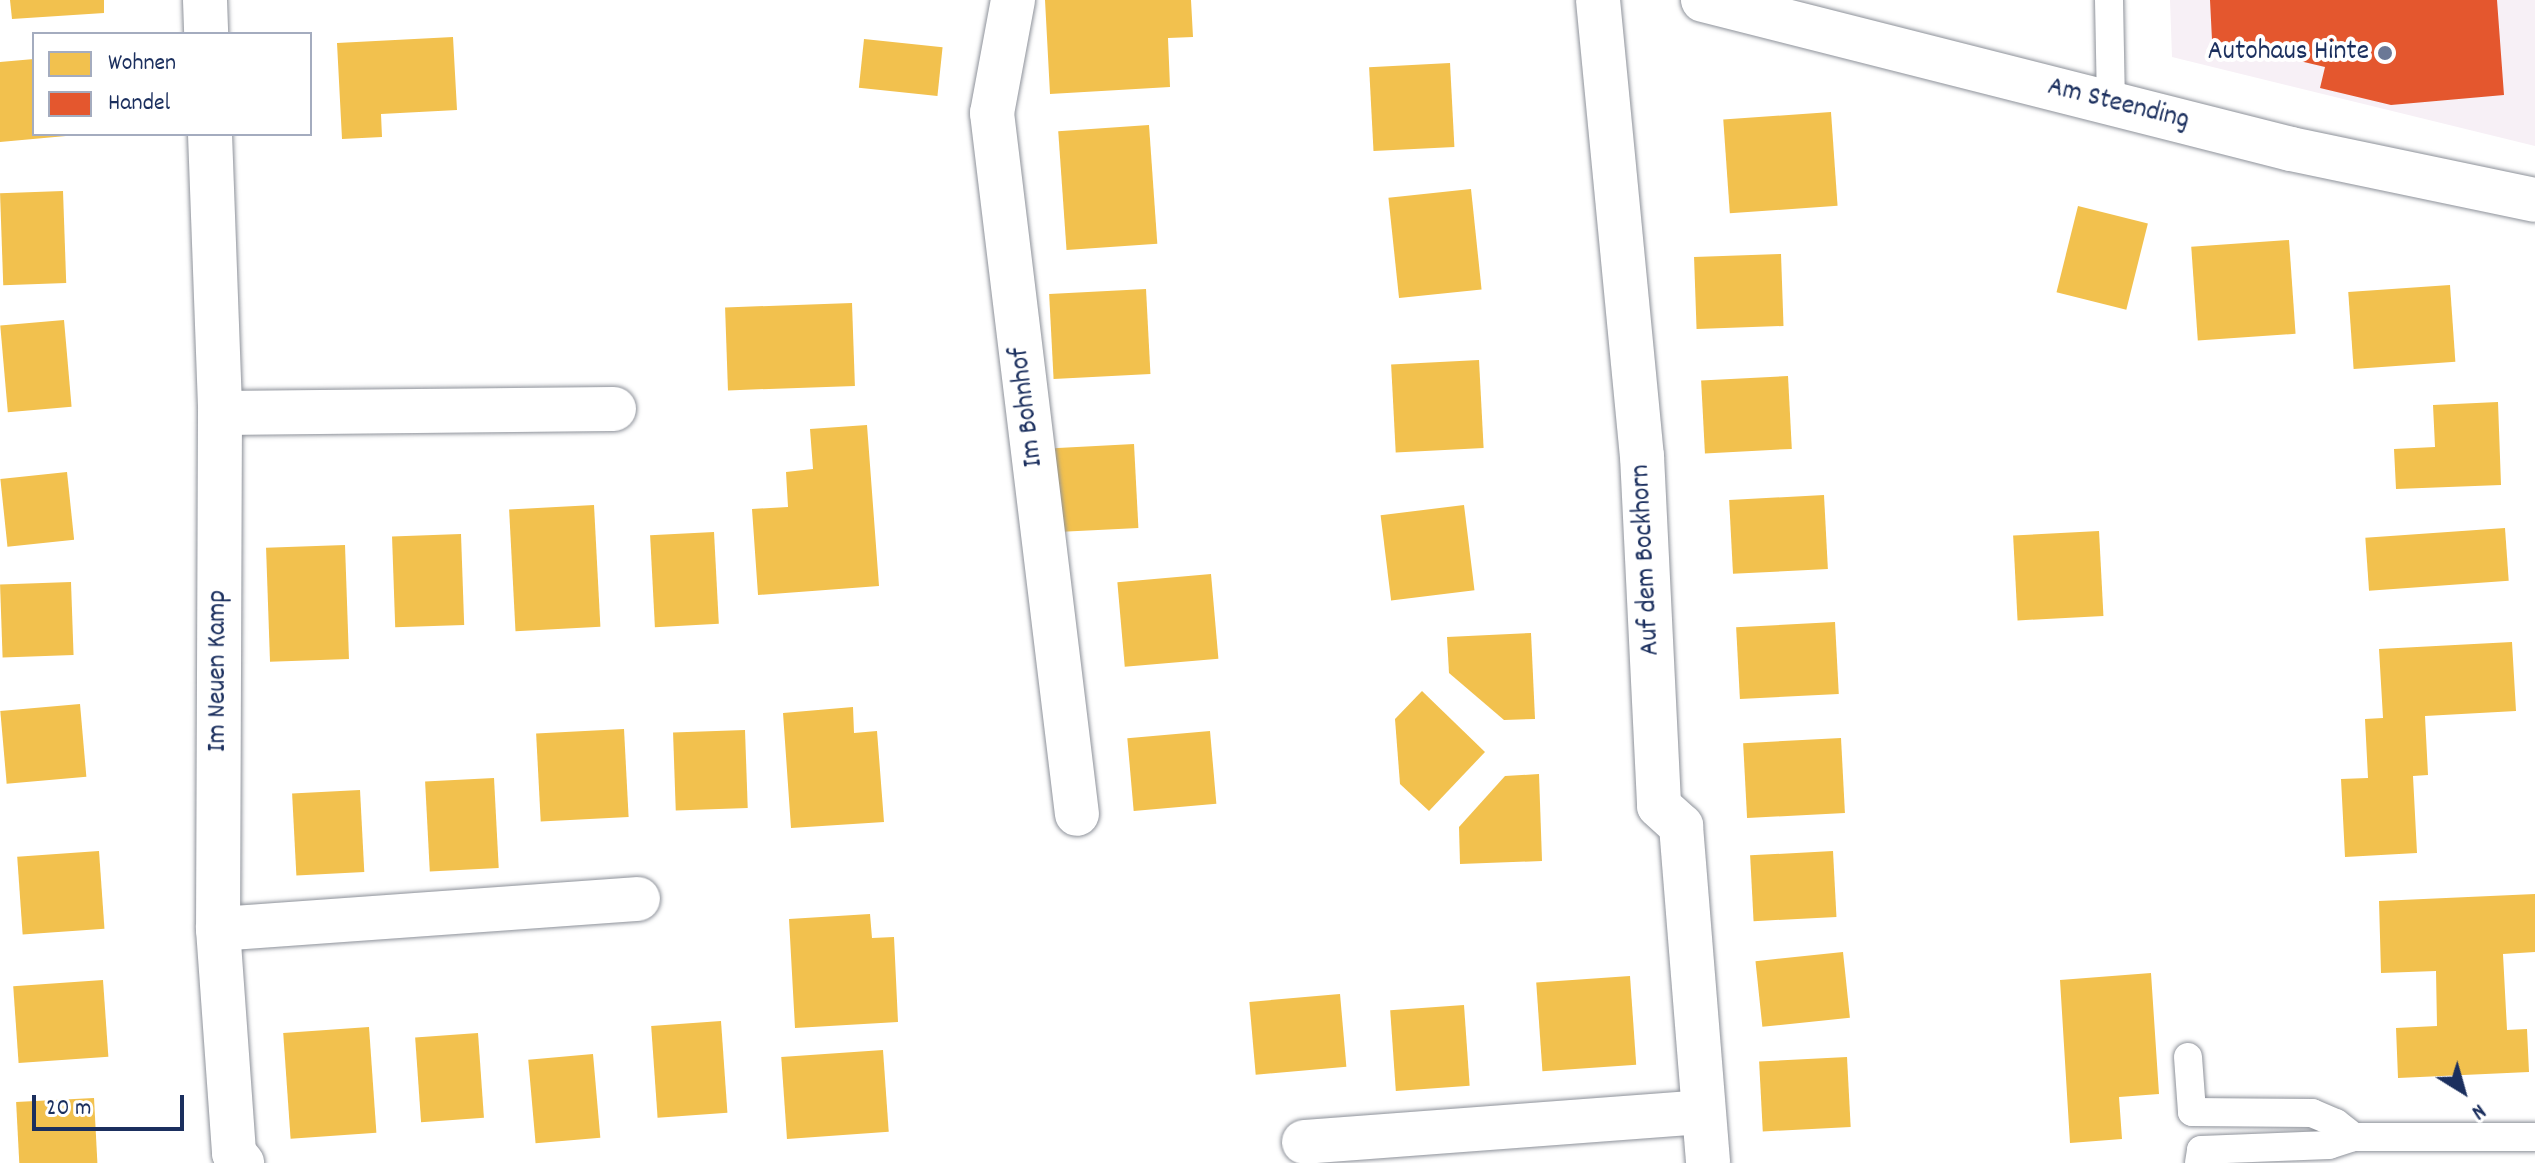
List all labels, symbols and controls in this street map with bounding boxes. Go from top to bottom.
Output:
legend [32,32,312,136]
place label: Autohaus Hinte [2208,36,2369,70]
marker: Autohaus Hinte [2376,44,2394,62]
text: Wohnen [108,47,176,81]
street label: Am Steending [2044,71,2192,139]
text: Handel [108,87,170,121]
street label: Im Bohnhof [1004,345,1052,469]
street label: Auf dem Bockhorn [1625,463,1669,657]
street label: Im Neuen Kamp [202,590,236,752]
north arrow [2423,1051,2503,1131]
scale bar [36,1079,188,1129]
text: 20 m [46,1092,92,1126]
text: N [2464,1095,2491,1126]

